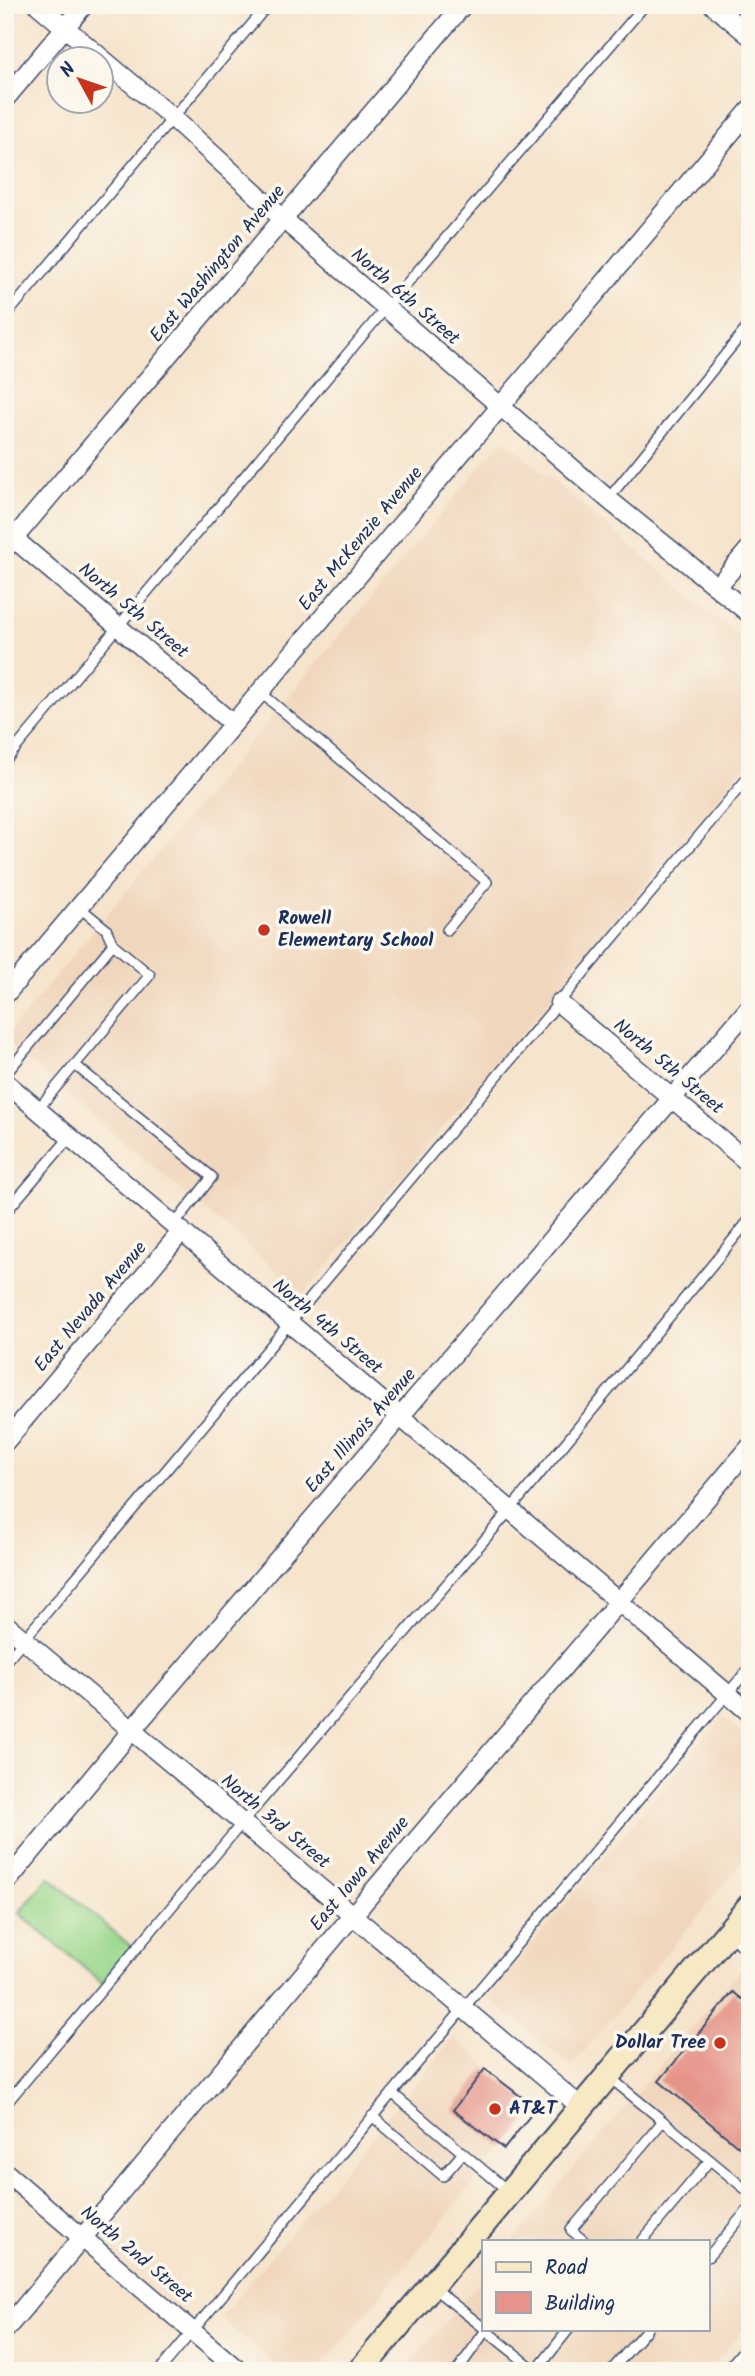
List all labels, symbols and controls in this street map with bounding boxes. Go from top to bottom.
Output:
north arrow [46,46,116,116]
text: N [53,56,84,85]
street label: East Washington Avenue [143,178,294,350]
street label: North 6th Street [344,241,467,354]
street label: East McKenzie Avenue [291,460,431,618]
street label: North 5th Street [71,556,195,667]
place label: Rowell Elementary School [278,904,434,956]
marker: Rowell Elementary School [256,922,272,938]
street label: North 5th Street [606,1012,730,1123]
street label: East Nevada Avenue [27,1234,155,1379]
street label: North 4th Street [265,1272,390,1383]
street label: East Illinois Avenue [298,1361,424,1500]
street label: North 3rd Street [214,1767,337,1877]
street label: East Iowa Avenue [303,1809,418,1938]
place label: Dollar Tree [615,2028,706,2058]
marker: Dollar Tree [712,2035,728,2051]
place label: AT&T [509,2094,558,2124]
marker: AT&T [487,2101,503,2117]
street label: North 2nd Street [73,2199,200,2312]
legend [482,2240,710,2330]
text: Road [545,2252,588,2285]
text: Building [545,2288,615,2321]

